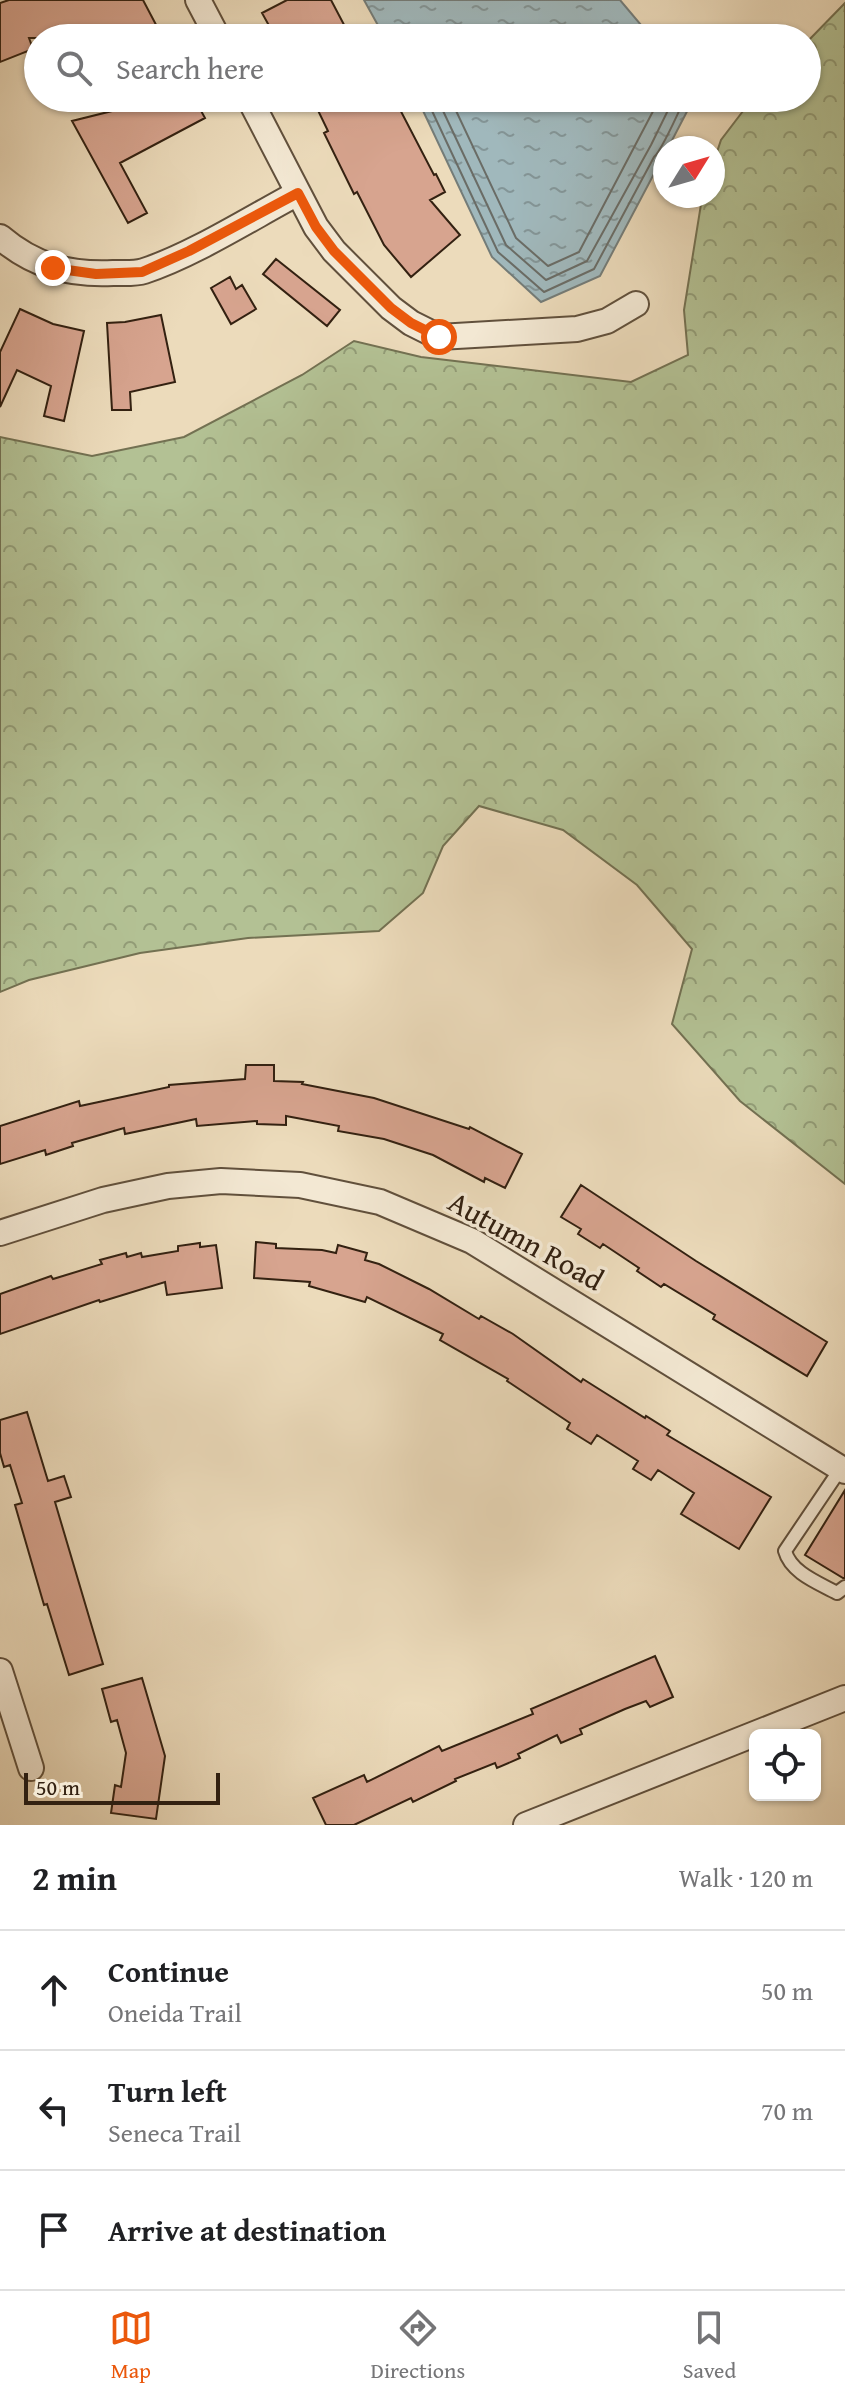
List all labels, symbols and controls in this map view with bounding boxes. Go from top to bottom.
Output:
search box [24,24,821,112]
icon: search [52,46,96,90]
text: Search here [116,46,264,90]
north arrow [653,136,725,208]
route end [35,250,71,286]
route start [421,319,457,355]
street label: Autumn Road [441,1179,612,1301]
map controls [749,1729,821,1801]
button: locate [749,1729,821,1801]
scale bar [24,1769,220,1805]
text: 50 m [36,1771,80,1803]
text: 2 min [32,1853,117,1902]
text: Walk · 120 m [679,1858,813,1897]
text: Continue [108,1949,229,1993]
icon: ahead [32,1968,76,2012]
text: 50 m [761,1971,813,2010]
text: Oneida Trail [108,1993,242,2032]
text: Turn left [108,2069,227,2113]
icon: left [32,2088,76,2132]
text: 70 m [761,2091,813,2130]
text: Seneca Trail [108,2113,241,2152]
icon: arrive [32,2208,76,2252]
text: Arrive at destination [108,2208,386,2252]
tab: Map [109,2306,153,2386]
tab: Directions [371,2306,465,2386]
tab: Saved [683,2306,736,2386]

